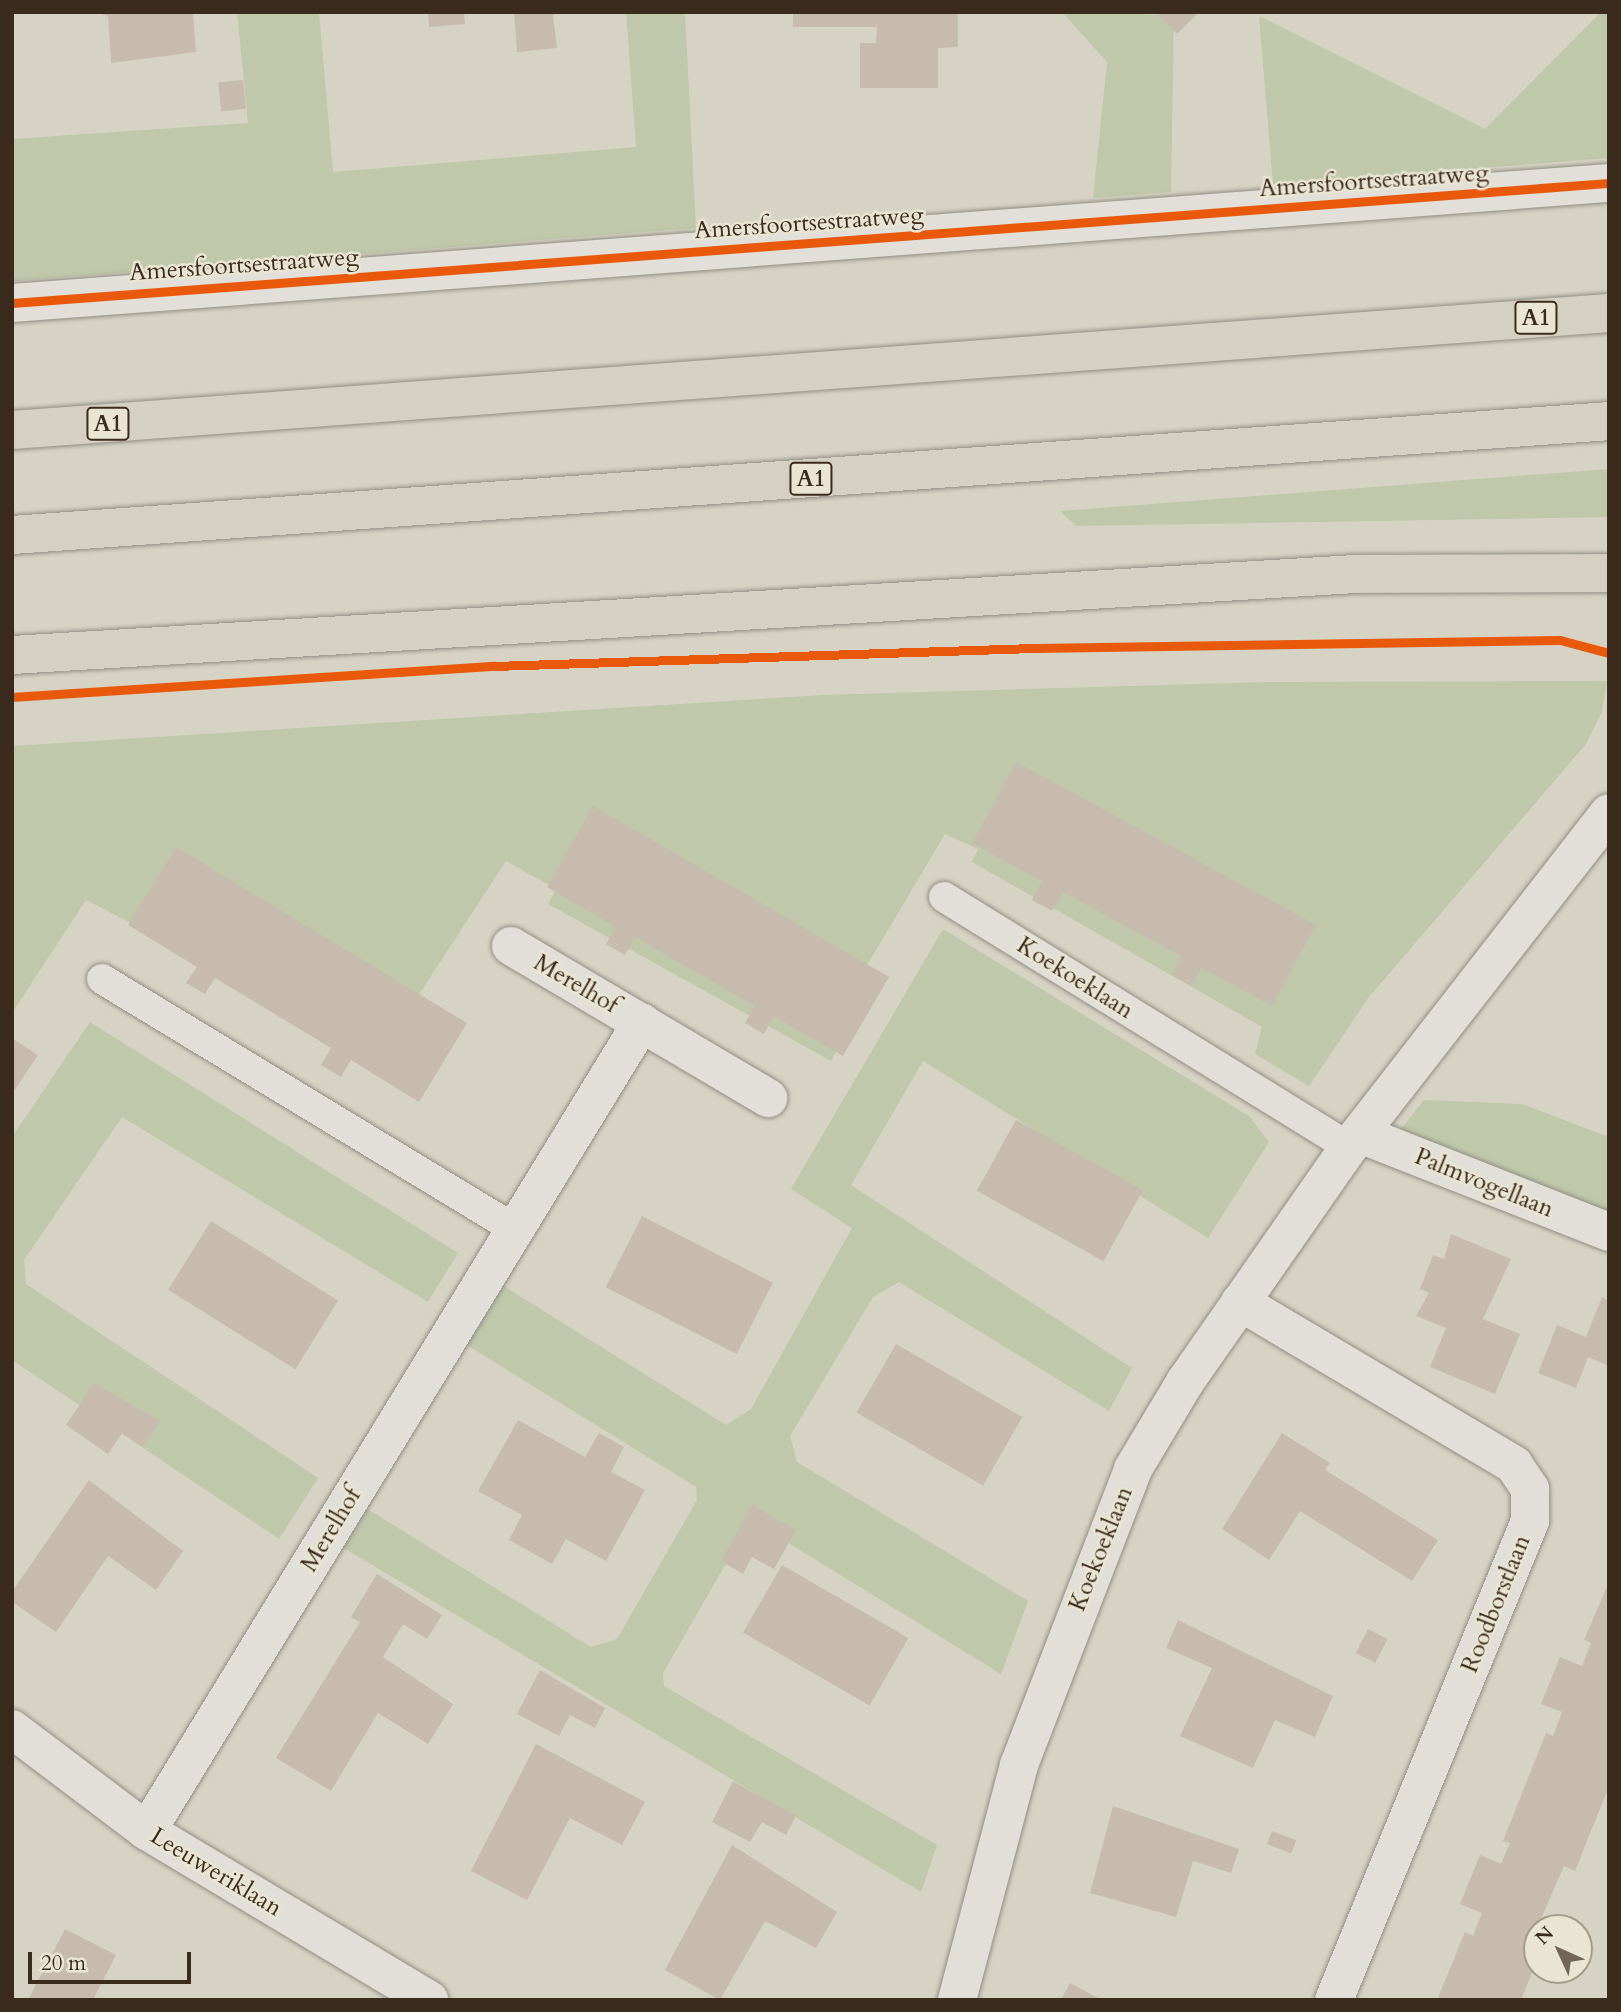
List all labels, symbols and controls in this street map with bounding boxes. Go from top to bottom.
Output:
street label: Amersfoortsestraatweg [1258,159,1490,203]
street label: Amersfoortsestraatweg [693,201,925,245]
street label: Amersfoortsestraatweg [128,243,360,287]
road number: A1 [1513,298,1559,338]
road number: A1 [85,404,131,444]
road number: A1 [788,460,834,499]
street label: Koekoeklaan [1011,931,1139,1025]
street label: Merelhof [529,948,623,1020]
street label: Palmvogellaan [1410,1142,1558,1224]
street label: Merelhof [295,1483,367,1577]
street label: Koekoeklaan [1063,1483,1139,1615]
street label: Roodborstlaan [1455,1531,1537,1677]
street label: Leeuweriklaan [145,1821,287,1923]
north arrow [1523,1914,1593,1984]
text: N [1530,1921,1560,1951]
scale bar [32,1938,194,1982]
text: 20 m [41,1949,86,1978]

